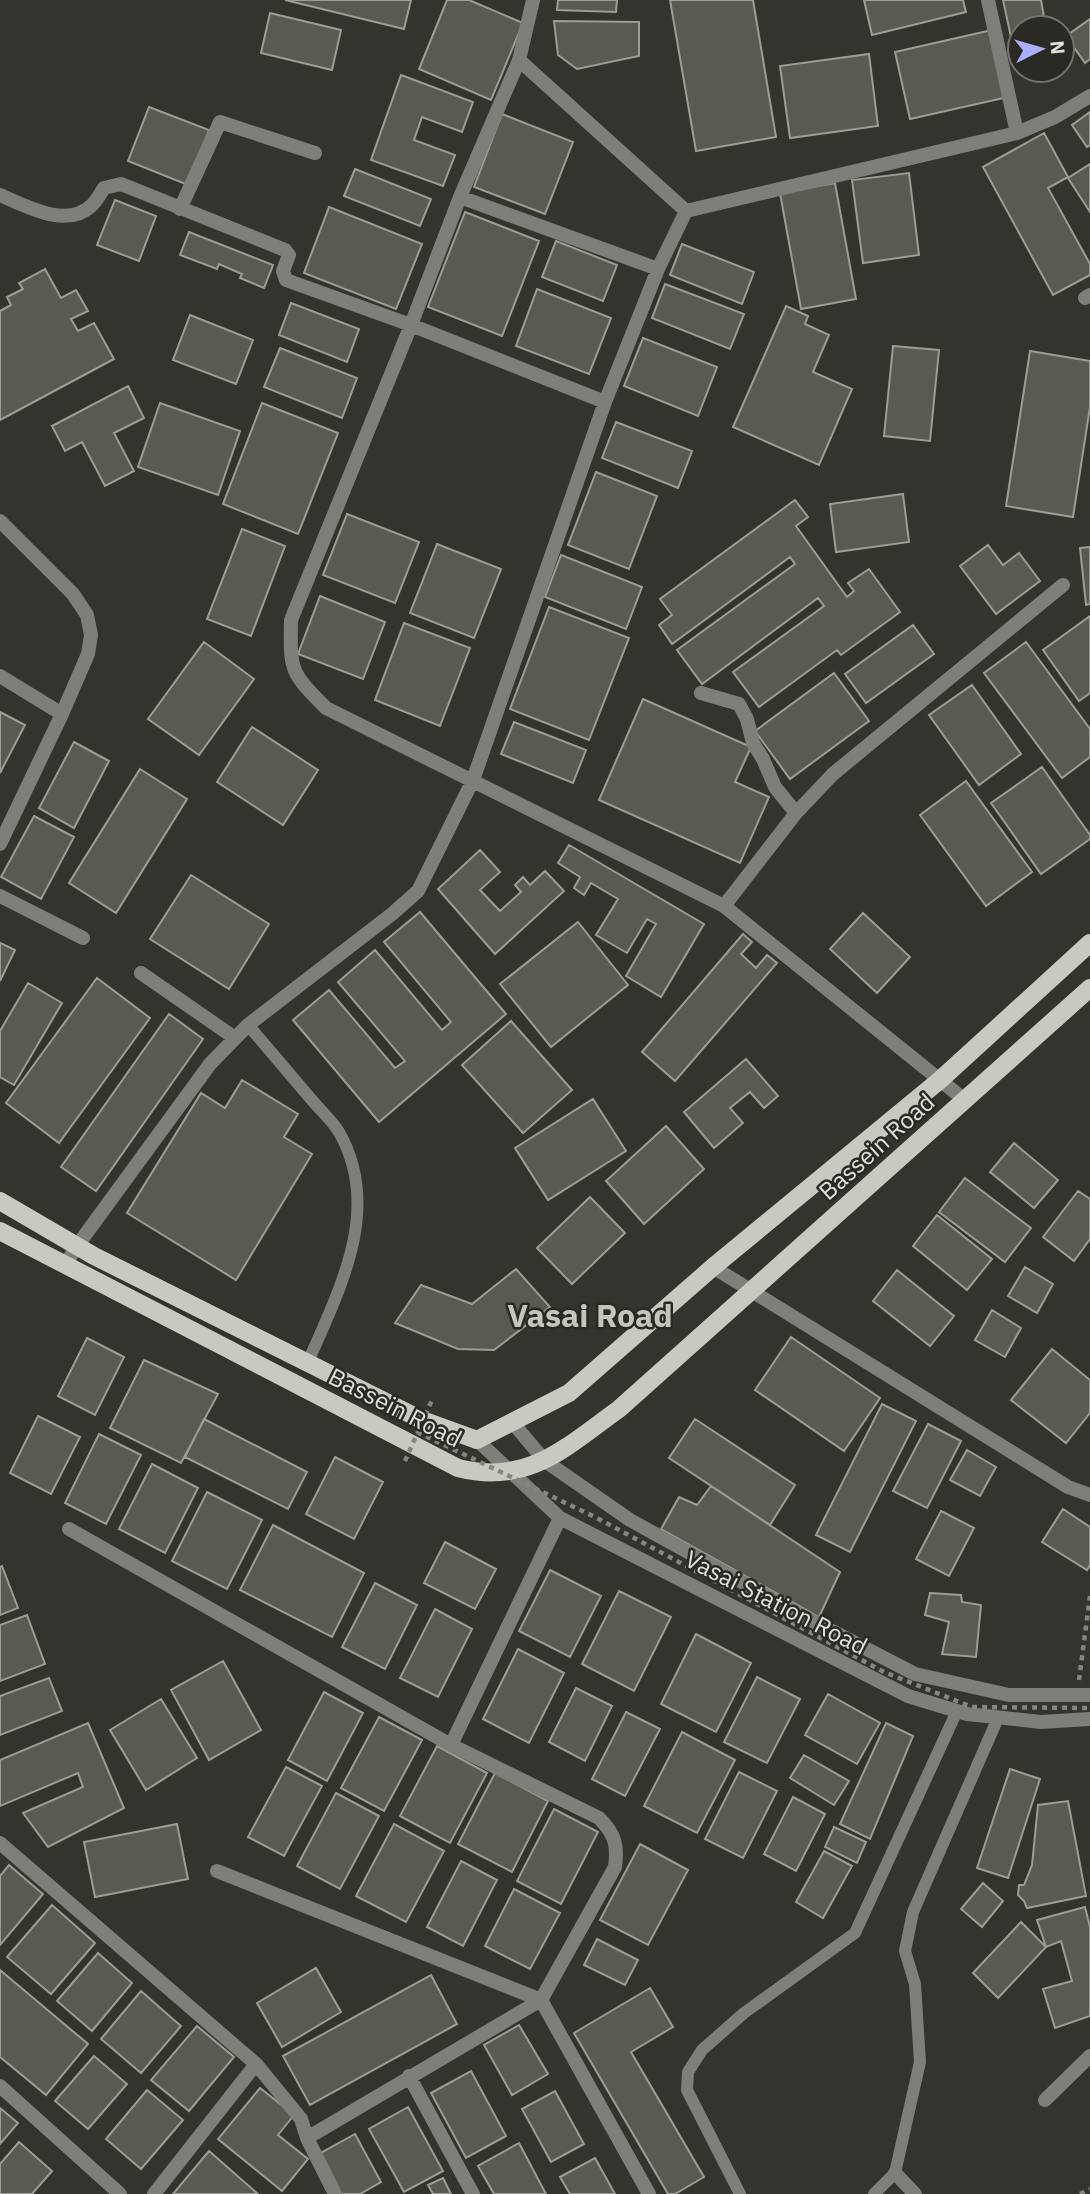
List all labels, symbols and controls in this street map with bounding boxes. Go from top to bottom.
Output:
north arrow [1006,14,1076,84]
text: N [1045,40,1070,55]
street label: Bassein Road [812,1086,941,1207]
district label: Vasai Road [507,1294,673,1336]
street label: Bassein Road [323,1360,467,1454]
street label: Vasai Station Road [680,1542,873,1662]

